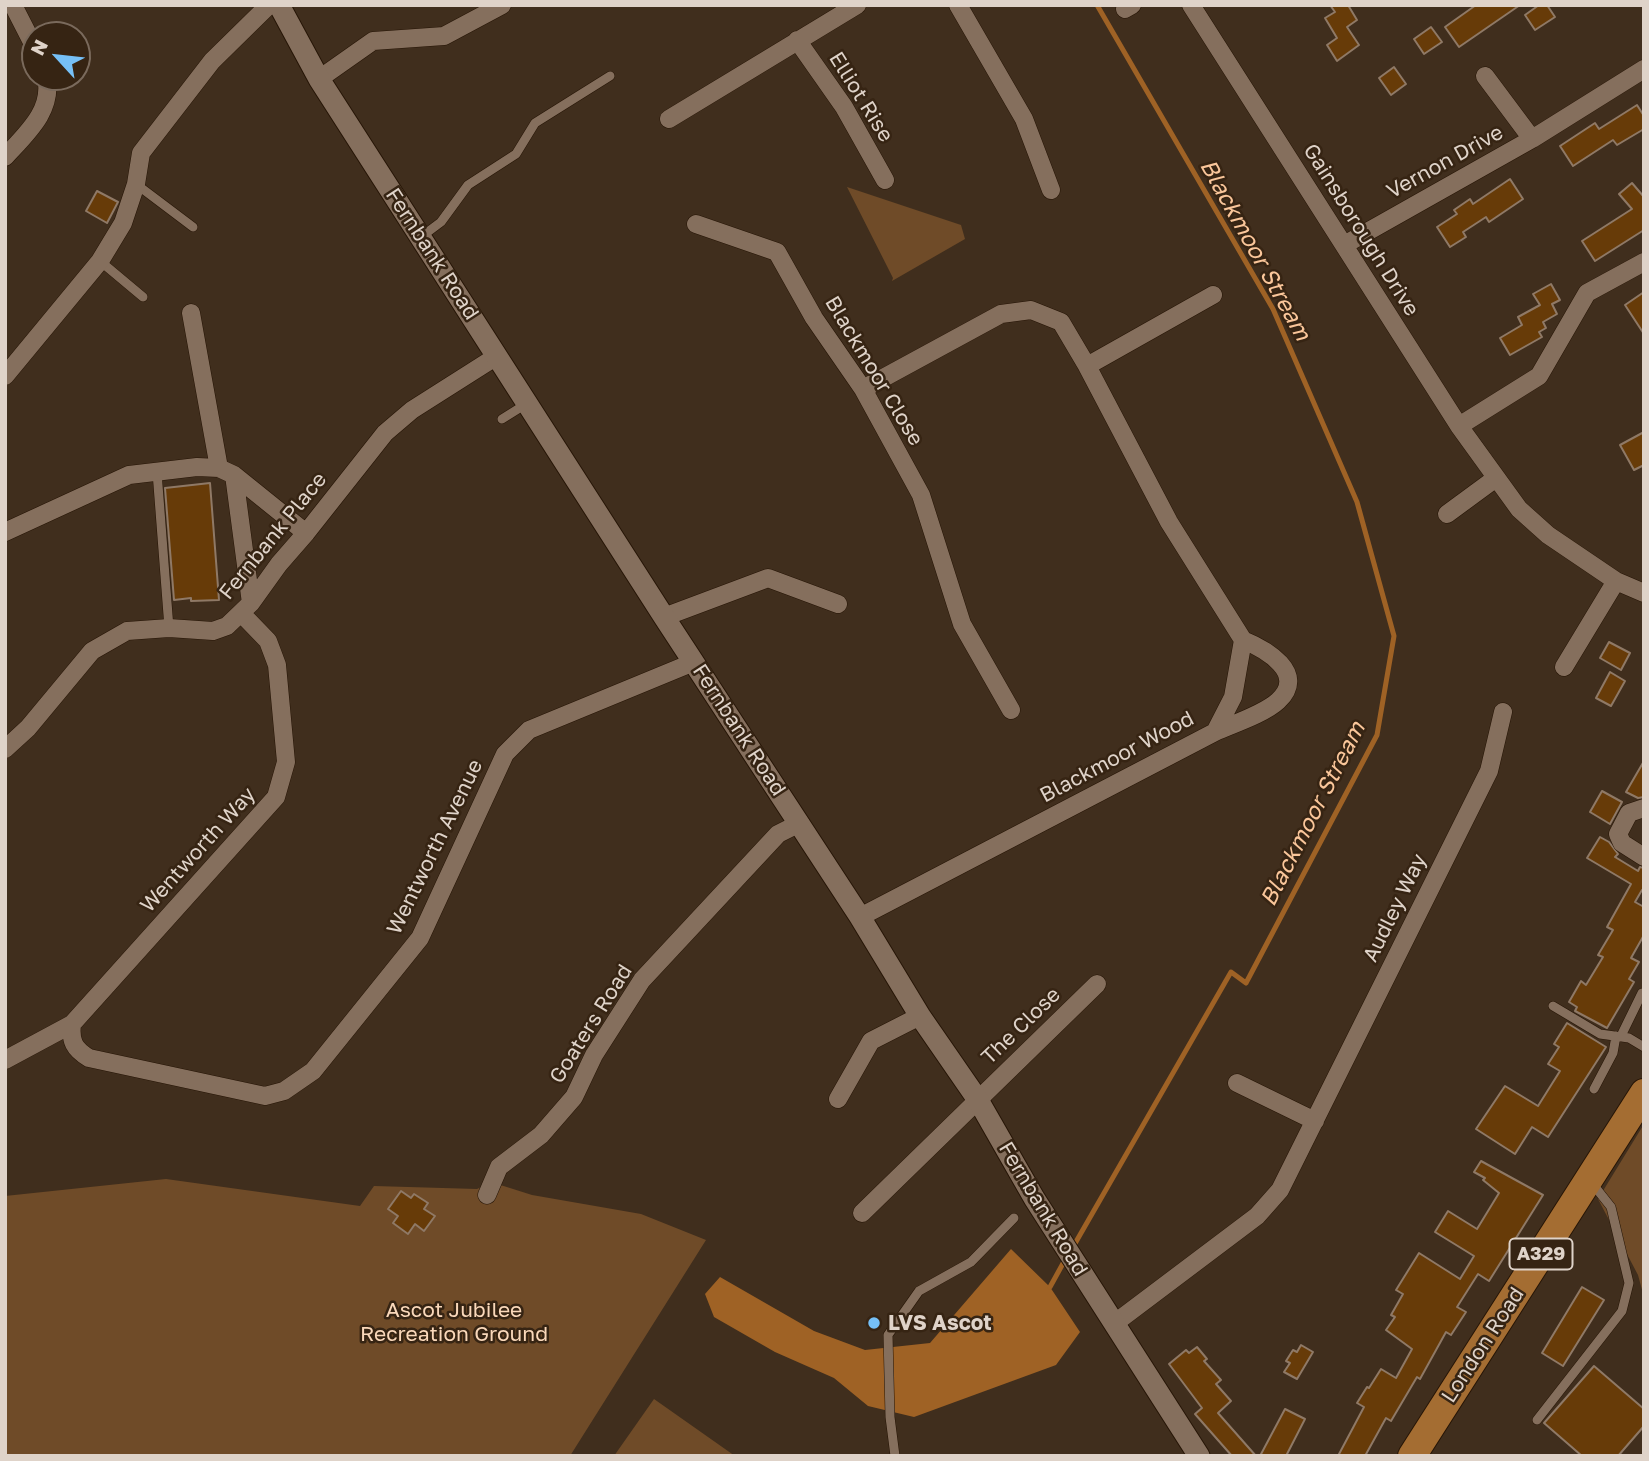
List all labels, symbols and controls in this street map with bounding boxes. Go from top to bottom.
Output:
north arrow [21,21,91,91]
text: N [25,35,52,59]
street label: Elliot Rise [823,47,899,147]
street label: Vernon Drive [1383,120,1507,204]
street label: Gainsborough Drive [1298,139,1424,321]
water label: Blackmoor Stream [1194,155,1316,345]
street label: Fernbank Road [380,183,484,325]
street label: Blackmoor Close [819,292,929,450]
street label: Fernbank Place [214,467,332,605]
street label: Fernbank Road [687,659,791,801]
street label: Blackmoor Wood [1036,706,1198,808]
water label: Blackmoor Stream [1255,717,1371,911]
street label: Wentworth Avenue [382,755,488,939]
street label: Wentworth Way [135,782,261,918]
street label: Audley Way [1358,850,1432,966]
street label: Goaters Road [544,960,638,1088]
street label: The Close [976,982,1066,1070]
street label: Fernbank Road [993,1137,1093,1281]
road number: A329 [1510,1238,1572,1270]
street label: London Road [1436,1283,1530,1407]
park label: Ascot Jubilee Recreation Ground [360,1297,548,1347]
place label: LVS Ascot [888,1310,992,1336]
marker: LVS Ascot [866,1315,882,1331]

